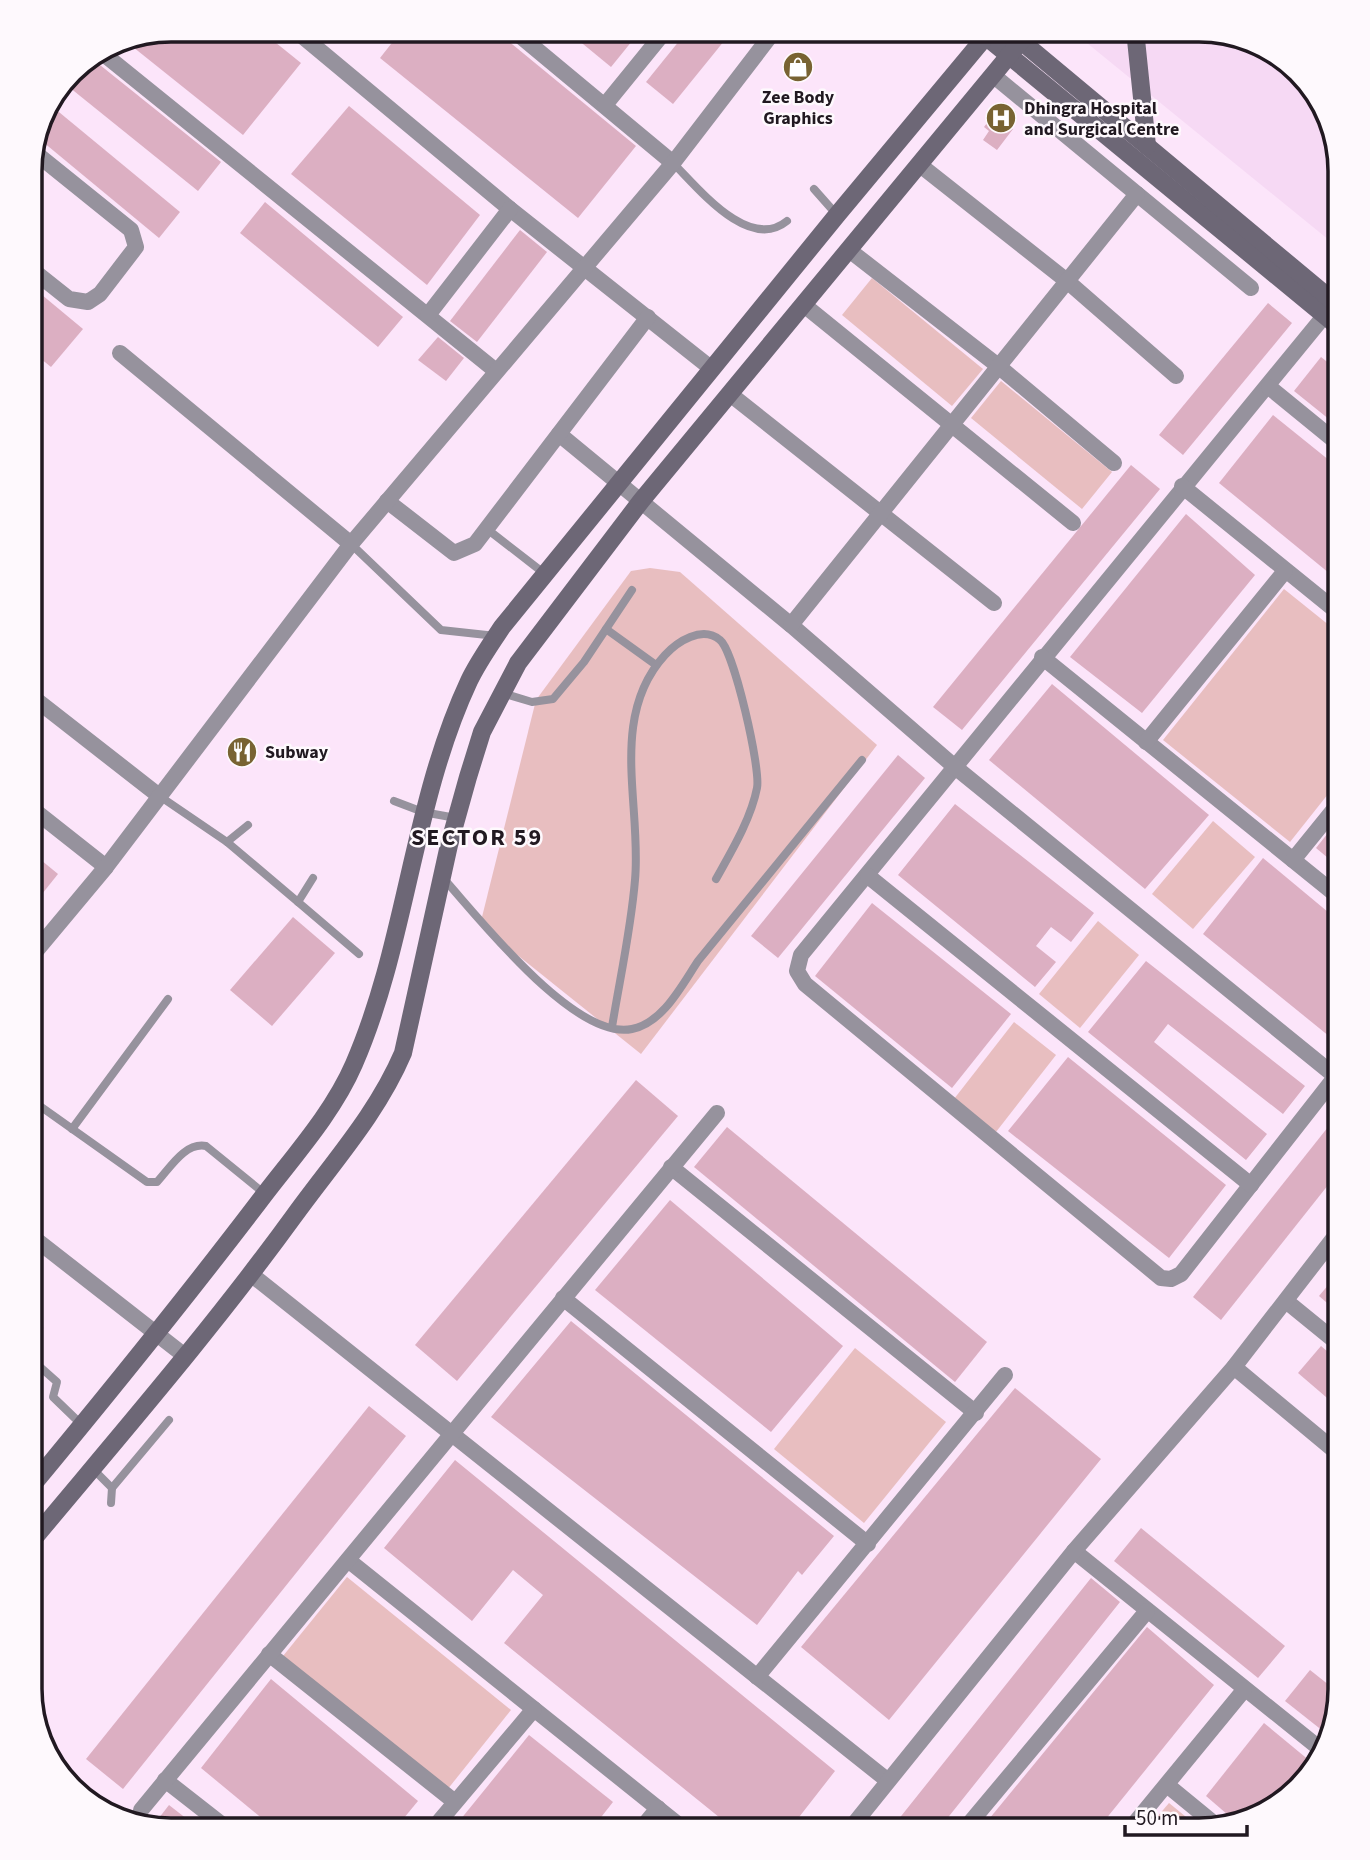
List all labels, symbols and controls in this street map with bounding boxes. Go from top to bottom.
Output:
shop icon: Zee Body Graphics [781,50,815,84]
place label: Zee Body Graphics [762,85,835,131]
place label: Dhingra Hospital and Surgical Centre [1024,96,1179,142]
hospital icon: Dhingra Hospital and Surgical Centre [984,101,1018,135]
restaurant icon: Subway [225,735,259,769]
place label: Subway [265,740,329,765]
district label: SECTOR 59 [411,820,543,855]
scale bar [1125,1794,1248,1838]
text: 50 m [1136,1803,1178,1833]

